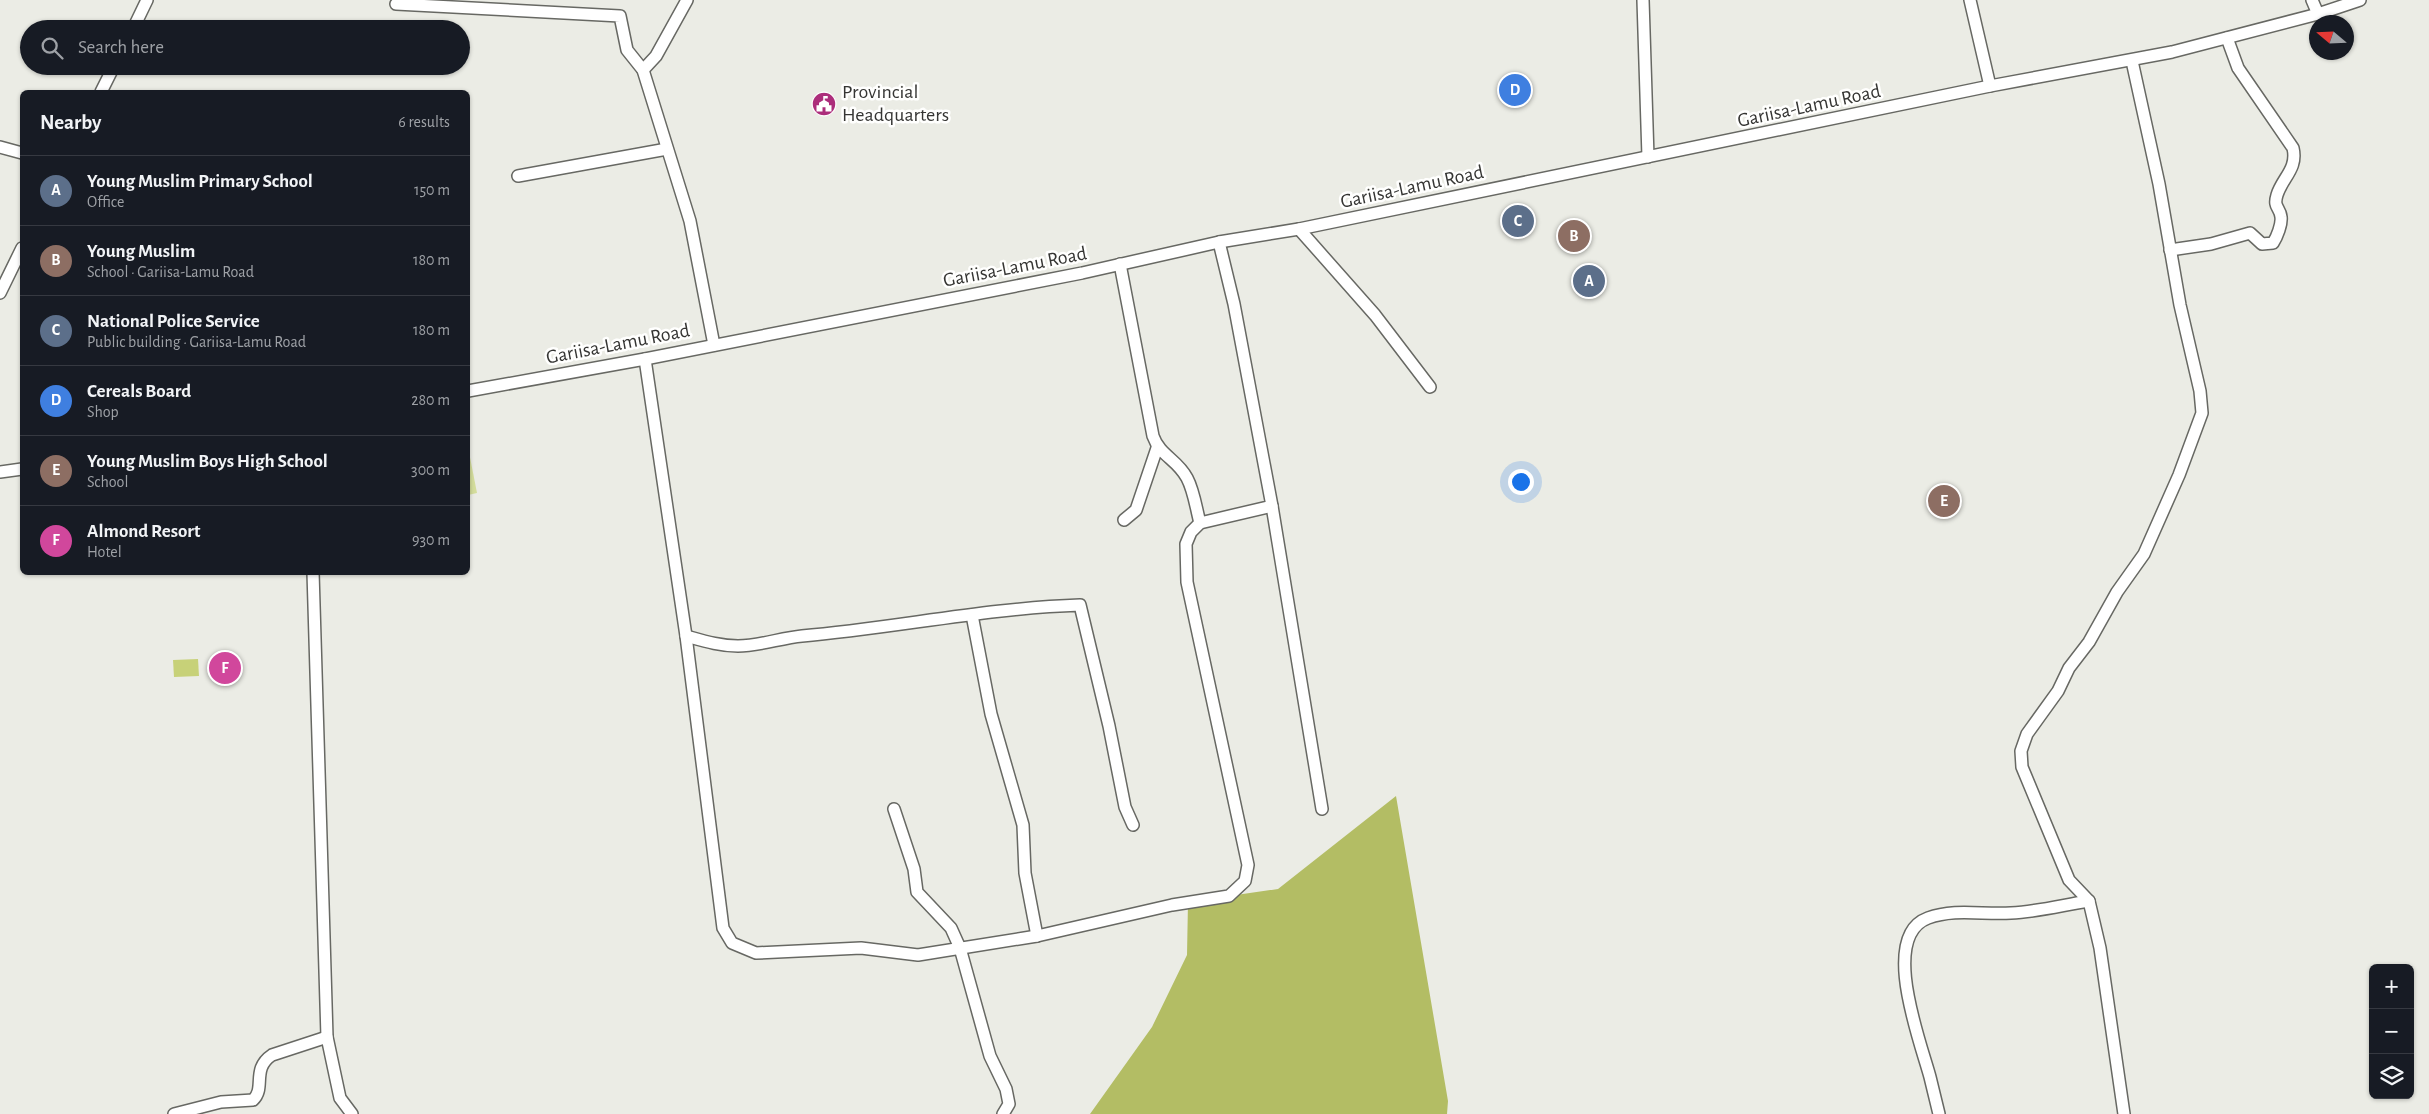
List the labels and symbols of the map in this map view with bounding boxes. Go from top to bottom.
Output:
north arrow [2309,15,2354,60]
pin: D [1499,71,1531,109]
street label: Gariisa-Lamu Road [1736,81,1882,131]
place label: Provincial Headquarters [842,82,949,125]
public building icon: Provincial Headquarters [811,91,837,117]
street label: Gariisa-Lamu Road [1339,162,1485,212]
pin: C [1502,202,1534,240]
pin: B [1558,217,1590,255]
street label: Gariisa-Lamu Road [942,243,1088,291]
pin: A [1573,262,1605,300]
street label: Gariisa-Lamu Road [545,320,691,368]
your location [1508,469,1534,495]
pin: E [1928,482,1960,520]
pin: F [209,649,241,687]

